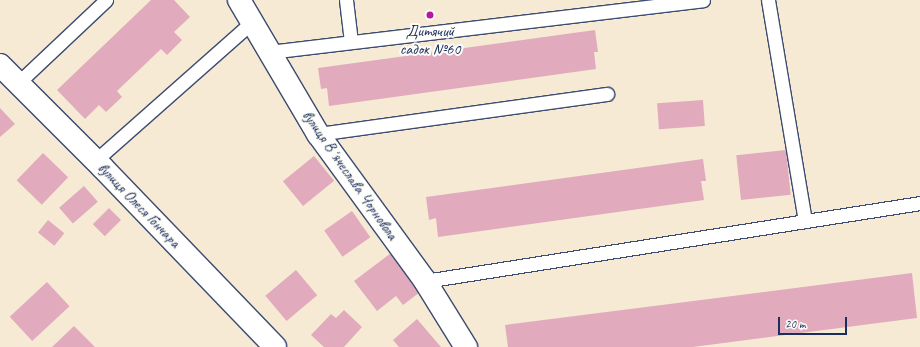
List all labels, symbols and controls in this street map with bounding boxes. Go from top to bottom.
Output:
marker: Дитячий садок №60 [425,10,435,20]
place label: Дитячий садок №60 [400,21,460,59]
street label: вулиця Вʼячеслава Чорновола [297,106,403,244]
street label: вулиця Олеся Гончара [93,158,185,252]
scale bar [780,309,849,335]
text: 20 m [785,316,805,332]

